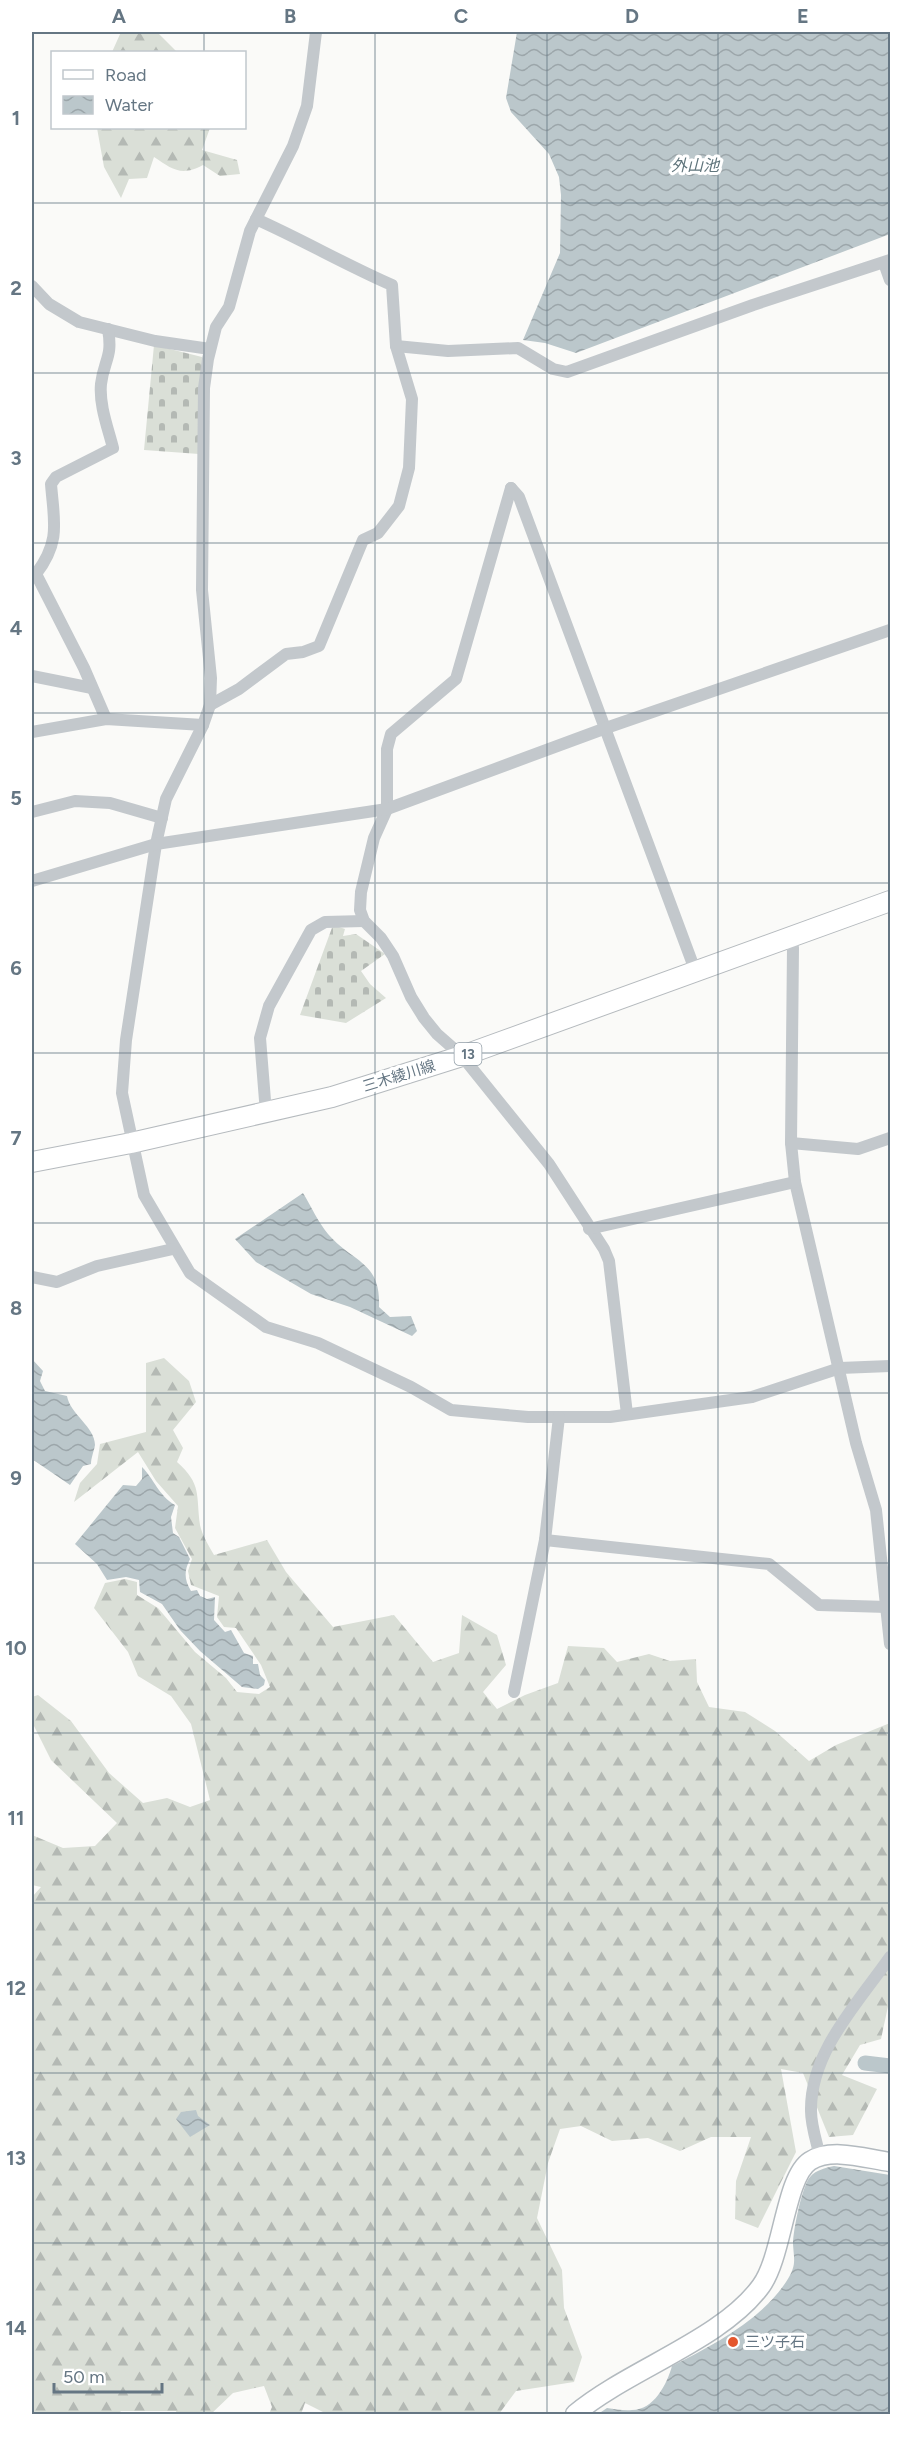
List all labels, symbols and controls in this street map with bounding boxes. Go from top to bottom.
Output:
text: A [112,4,127,28]
text: B [284,4,296,28]
text: C [454,4,468,28]
text: D [625,4,639,28]
text: E [797,4,809,28]
legend [51,51,246,129]
text: Road [105,64,146,86]
text: Water [105,94,153,116]
text: 1 [12,106,20,130]
water label: 外山池 [671,156,721,175]
text: 2 [10,276,22,300]
text: 3 [10,446,22,470]
text: 4 [10,616,23,640]
text: 5 [10,786,22,810]
text: 6 [10,956,22,980]
road number: 13 [454,1043,482,1065]
street label: 三木綾川線 [360,1056,438,1096]
text: 7 [10,1126,22,1150]
text: 8 [10,1296,22,1320]
text: 9 [10,1466,22,1490]
text: 10 [5,1636,27,1660]
text: 11 [8,1806,24,1830]
text: 12 [6,1976,26,2000]
text: 13 [6,2146,26,2170]
text: 14 [5,2316,27,2340]
place label: 三ツ子石 [745,2333,805,2351]
marker: 三ツ子石 [726,2335,740,2349]
scale bar [54,2356,162,2394]
text: 50 m [63,2366,105,2388]

